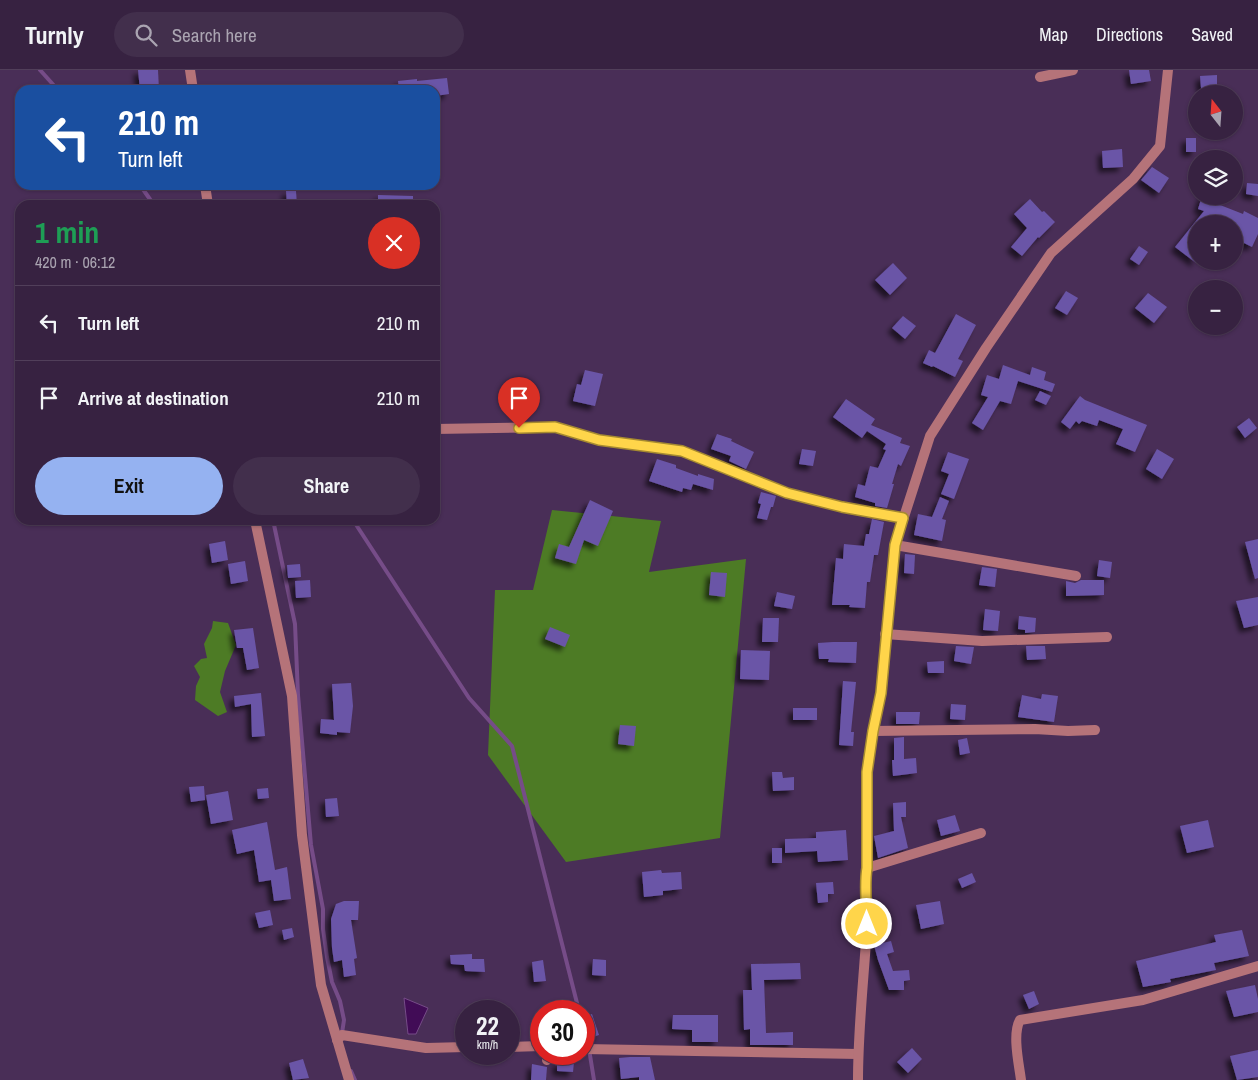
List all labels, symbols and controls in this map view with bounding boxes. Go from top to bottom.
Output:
search box [114,12,464,57]
text: Turnly [25,19,84,51]
icon: search [132,21,160,49]
text: Search here [172,22,257,48]
text: Map [1039,22,1068,47]
text: Directions [1096,22,1163,47]
text: Saved [1191,22,1233,47]
north arrow [1188,85,1242,140]
map controls [1188,85,1243,335]
text: 210 m [118,99,199,146]
icon: left [35,105,100,170]
text: Turn left [118,144,183,174]
button: layers [1188,150,1243,205]
text: 1 min [35,212,99,252]
button: + [1188,215,1243,270]
button: close [368,217,420,269]
text: 420 m · 06:12 [35,251,115,273]
button: − [1188,280,1243,335]
icon: left [35,309,63,337]
text: Turn left [78,310,139,336]
text: 210 m [377,310,420,336]
pin [498,377,540,428]
icon: arrive [35,384,63,412]
icon: arrive [505,384,533,412]
text: Arrive at destination [78,385,229,411]
text: 210 m [377,385,420,411]
button: Exit [35,457,223,515]
button: Share [233,457,420,515]
position arrow [840,897,892,949]
speed limit sign: 30 [530,1000,595,1065]
text: 22 [476,1009,499,1043]
text: km/h [477,1037,498,1053]

